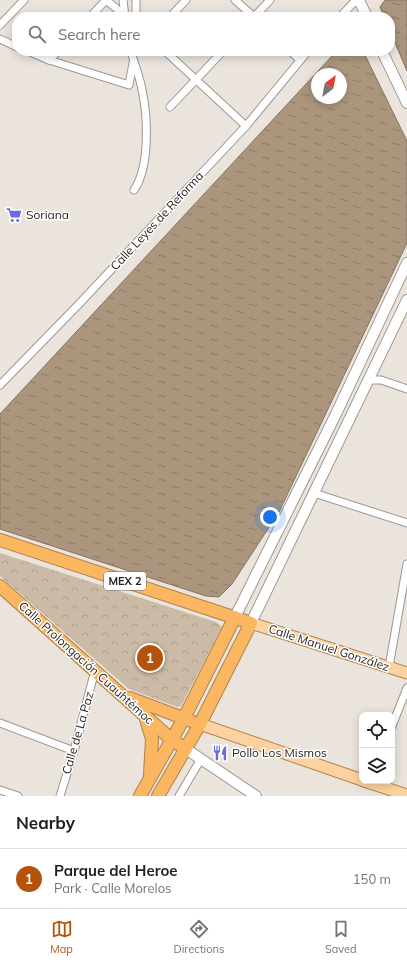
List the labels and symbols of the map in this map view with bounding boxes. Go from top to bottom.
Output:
north arrow [311,68,347,104]
street label: Calle Leyes de Reforma [107,168,206,273]
supermarket icon: Soriana [5,206,23,224]
place label: Soriana [26,207,69,222]
your location [260,507,280,527]
road number: MEX 2 [104,572,146,590]
street label: Calle Prolongación Cuauhtémoc [16,598,157,727]
street label: Calle Manuel González [267,621,392,674]
pin: 1 [137,643,163,673]
street label: Calle de La Paz [59,690,96,776]
restaurant icon: Pollo Los Mismos [211,744,229,762]
place label: Pollo Los Mismos [232,745,327,760]

